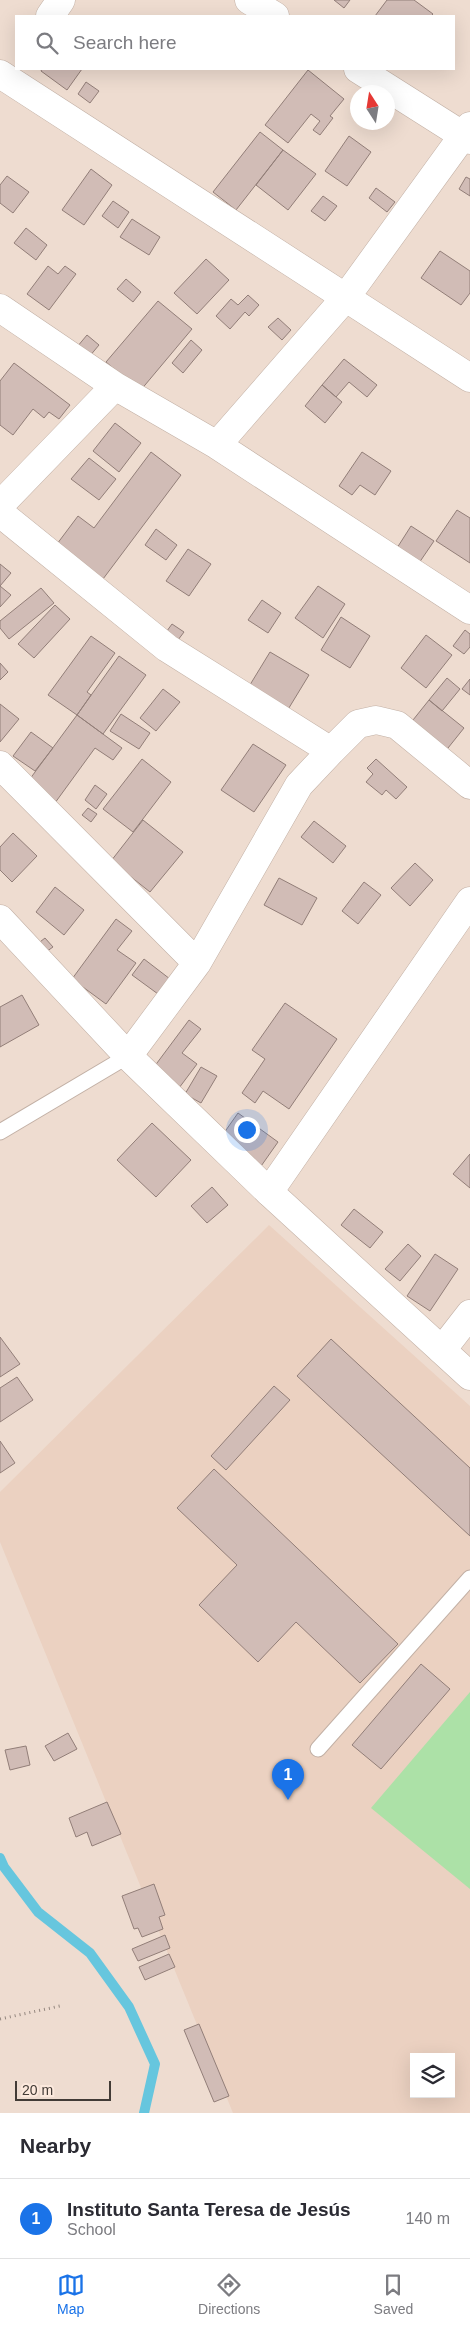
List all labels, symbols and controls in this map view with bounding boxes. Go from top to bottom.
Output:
search box [15,15,455,70]
icon: search [33,29,61,57]
text: Search here [73,32,177,53]
north arrow [350,85,395,130]
your location [234,1117,260,1143]
pin: 1 [272,1759,304,1800]
map controls [410,2053,455,2098]
button: layers [410,2053,455,2098]
scale bar [15,2078,111,2101]
text: 20 m [22,2082,53,2098]
text: Nearby [20,2134,91,2157]
text: Instituto Santa Teresa de Jesús [67,2199,351,2220]
text: 1 [32,2210,40,2227]
text: 140 m [406,2210,450,2227]
text: School [67,2221,116,2238]
tab: Map [57,2271,85,2317]
tab: Directions [198,2271,260,2317]
tab: Saved [374,2271,413,2317]

